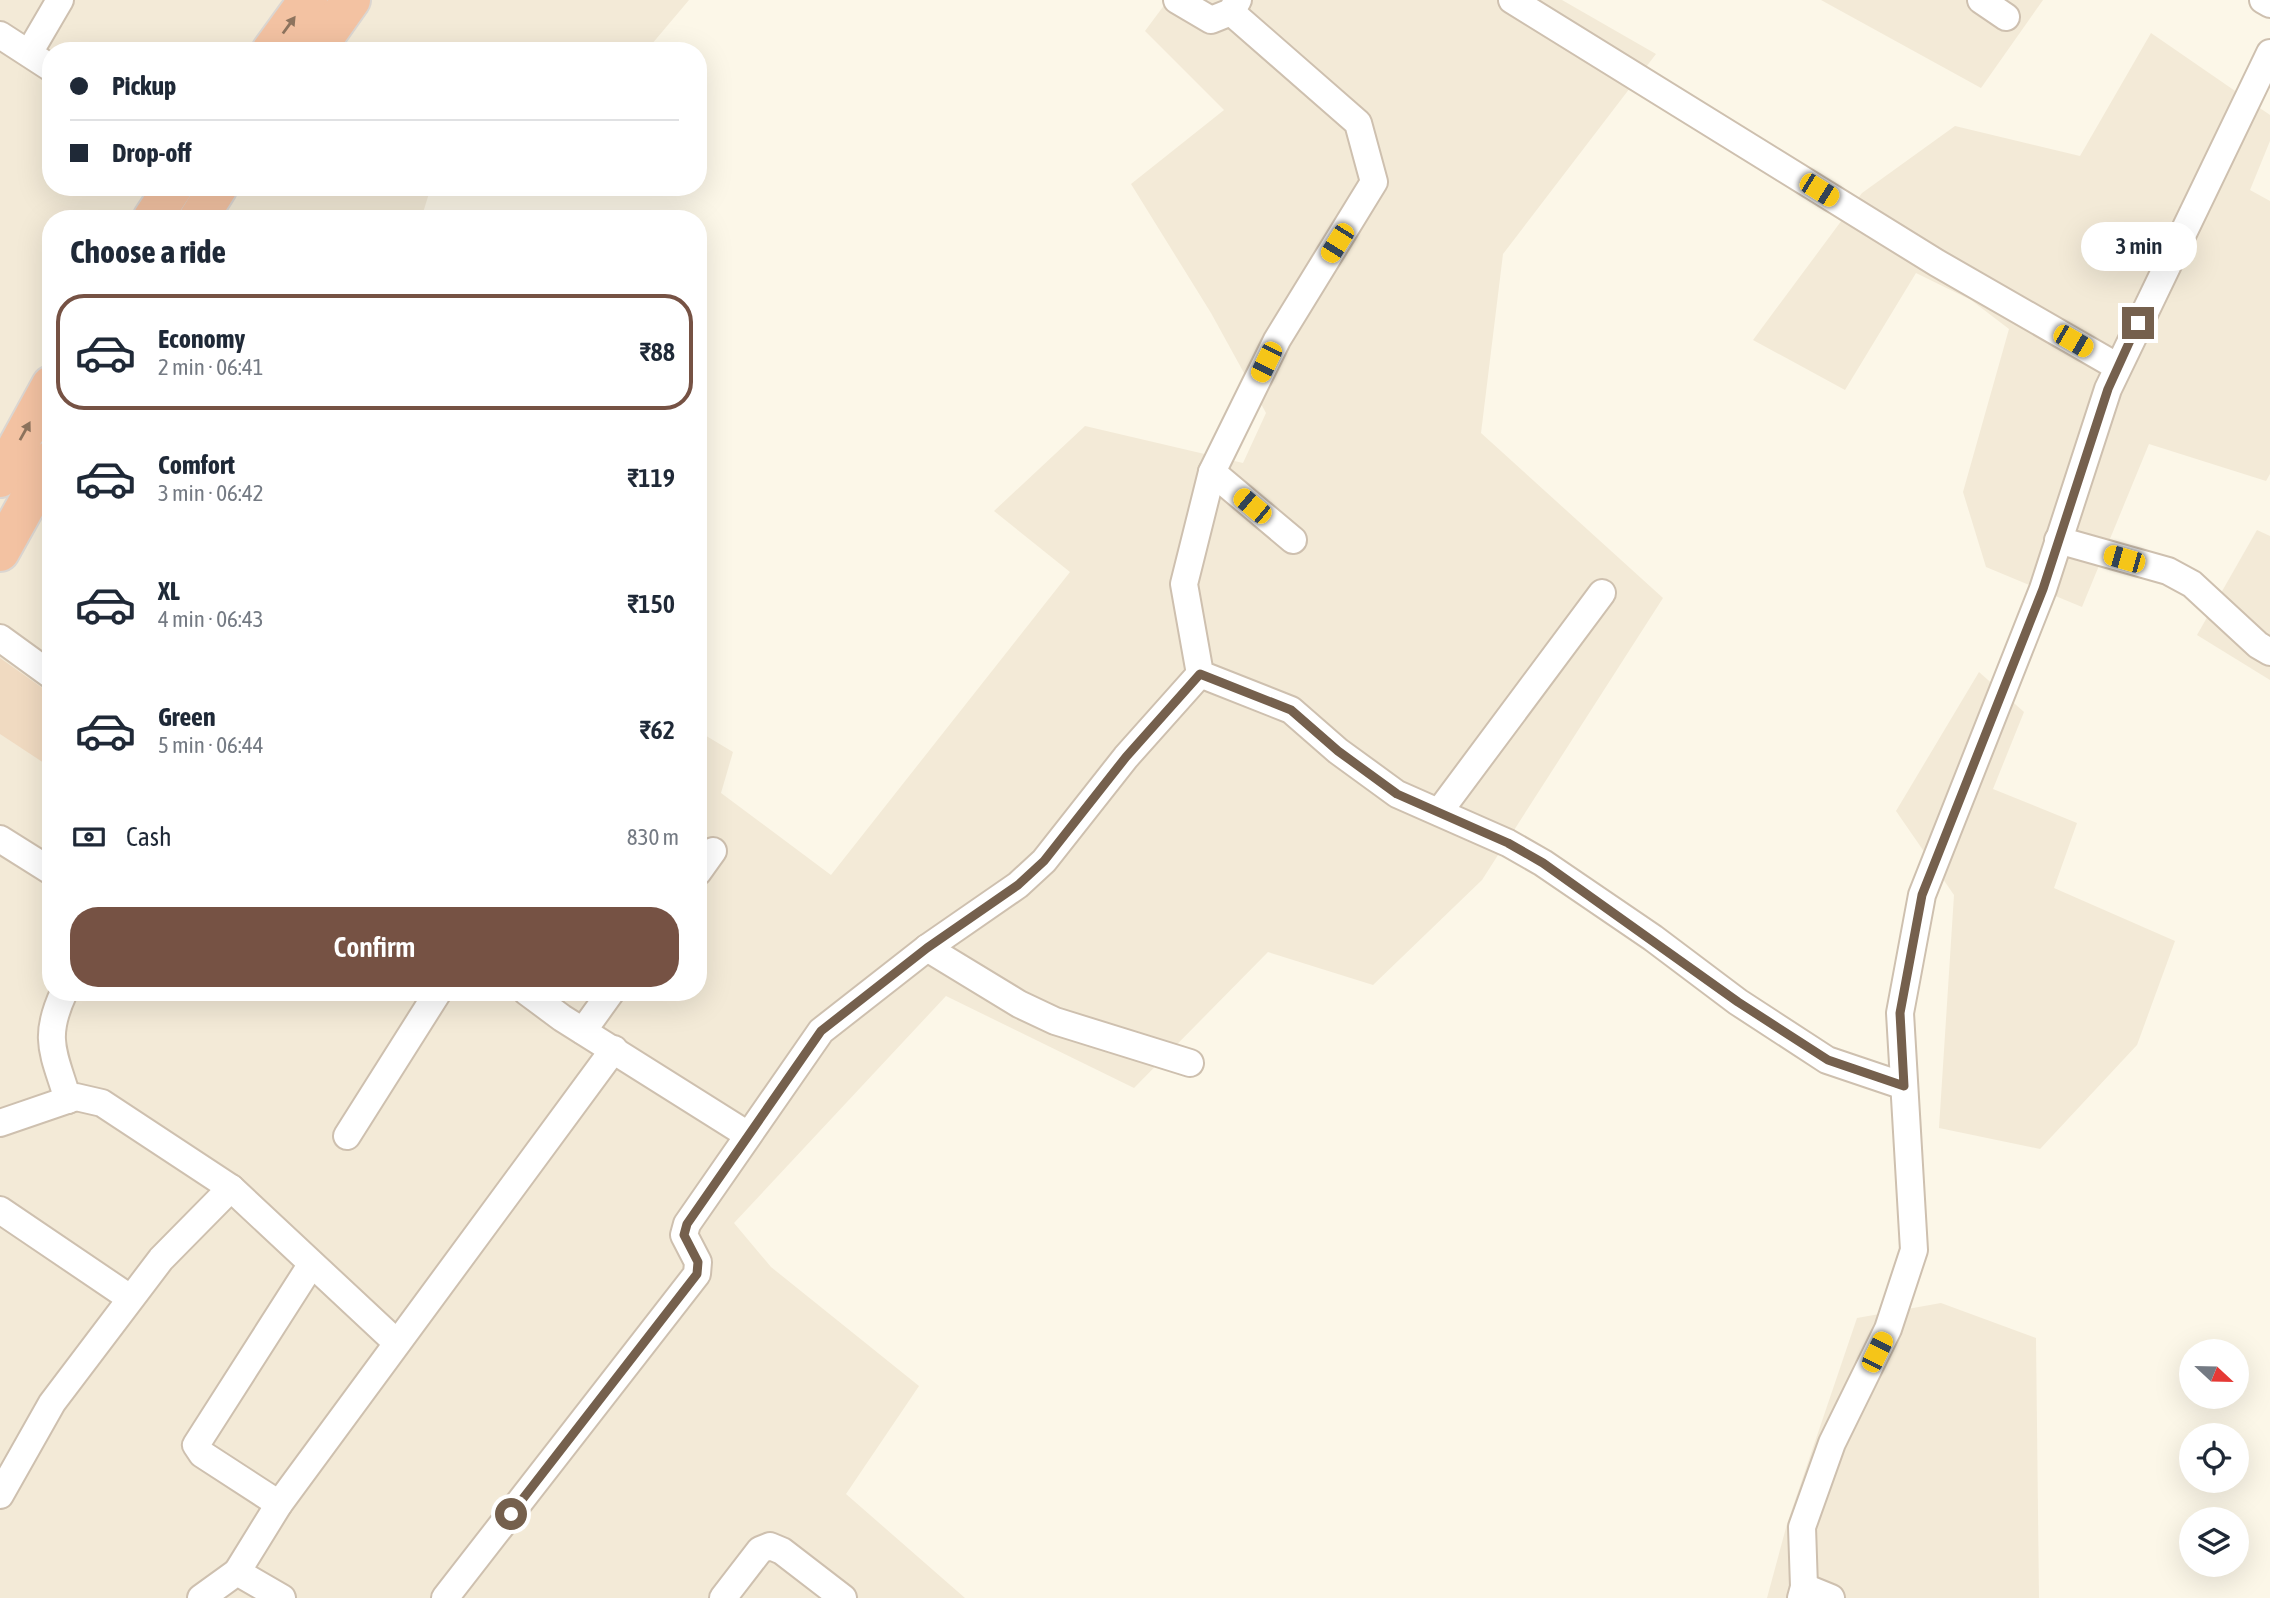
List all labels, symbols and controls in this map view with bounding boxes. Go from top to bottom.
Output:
one-way arrow [282,16,296,34]
text: Pickup [112,71,176,101]
text: Drop-off [112,138,192,168]
car [1796,170,1843,210]
car [1317,220,1358,266]
callout: 3 min [2080,222,2196,270]
text: Choose a ride [70,233,226,270]
text: 3 min [2116,233,2162,259]
route end [2122,307,2154,339]
icon: car [74,321,137,384]
car [2050,321,2097,361]
text: Economy [158,324,245,354]
text: ₹88 [639,337,675,367]
car [1248,339,1285,385]
text: 2 min · 06:41 [158,354,264,380]
one-way arrow [20,421,31,441]
icon: car [74,447,137,510]
text: Comfort [158,450,235,480]
text: ₹119 [627,463,675,493]
text: 3 min · 06:42 [158,480,264,506]
car [1230,484,1275,528]
car [2101,543,2148,575]
icon: car [74,573,137,636]
text: XL [158,576,180,606]
text: ₹150 [627,589,675,619]
text: 4 min · 06:43 [158,606,264,632]
icon: car [74,699,137,762]
text: Green [158,702,216,732]
text: ₹62 [639,715,675,745]
text: 5 min · 06:44 [158,732,264,758]
icon: cash [70,818,108,856]
text: Cash [126,822,172,852]
text: 830 m [627,824,679,850]
button: Confirm [70,907,679,987]
car [1859,1329,1896,1375]
north arrow [2179,1339,2249,1409]
map controls [2179,1339,2249,1577]
button: locate [2179,1423,2249,1493]
route start [495,1498,527,1530]
button: layers [2179,1507,2249,1577]

